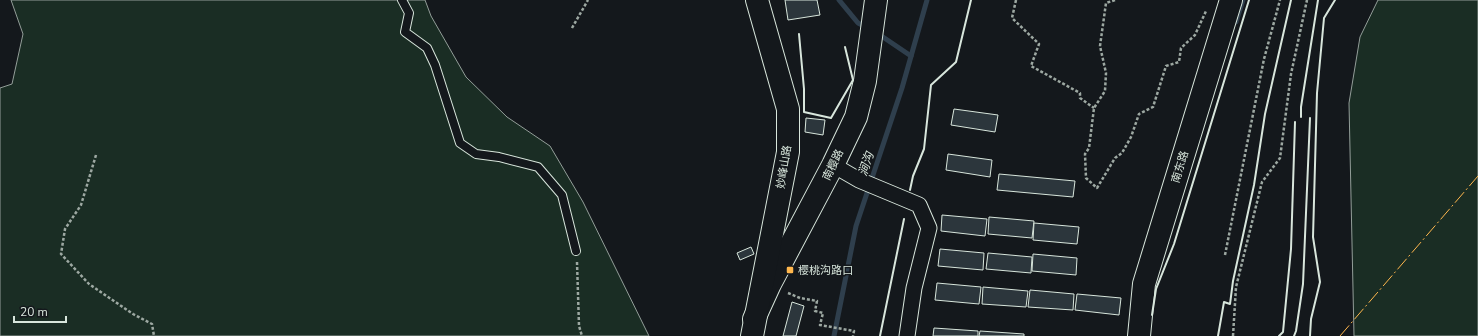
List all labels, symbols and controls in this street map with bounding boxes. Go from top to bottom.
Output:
street label: 妙峰山路 [773,144,795,190]
street label: 南樱路 [819,147,847,183]
water label: 涧沟 [855,148,878,178]
street label: 南东路 [1168,149,1192,185]
place label: 樱桃沟路口 [798,263,853,278]
marker: 樱桃沟路口 [785,265,795,275]
scale bar [14,298,66,324]
text: 20 m [20,304,48,320]

